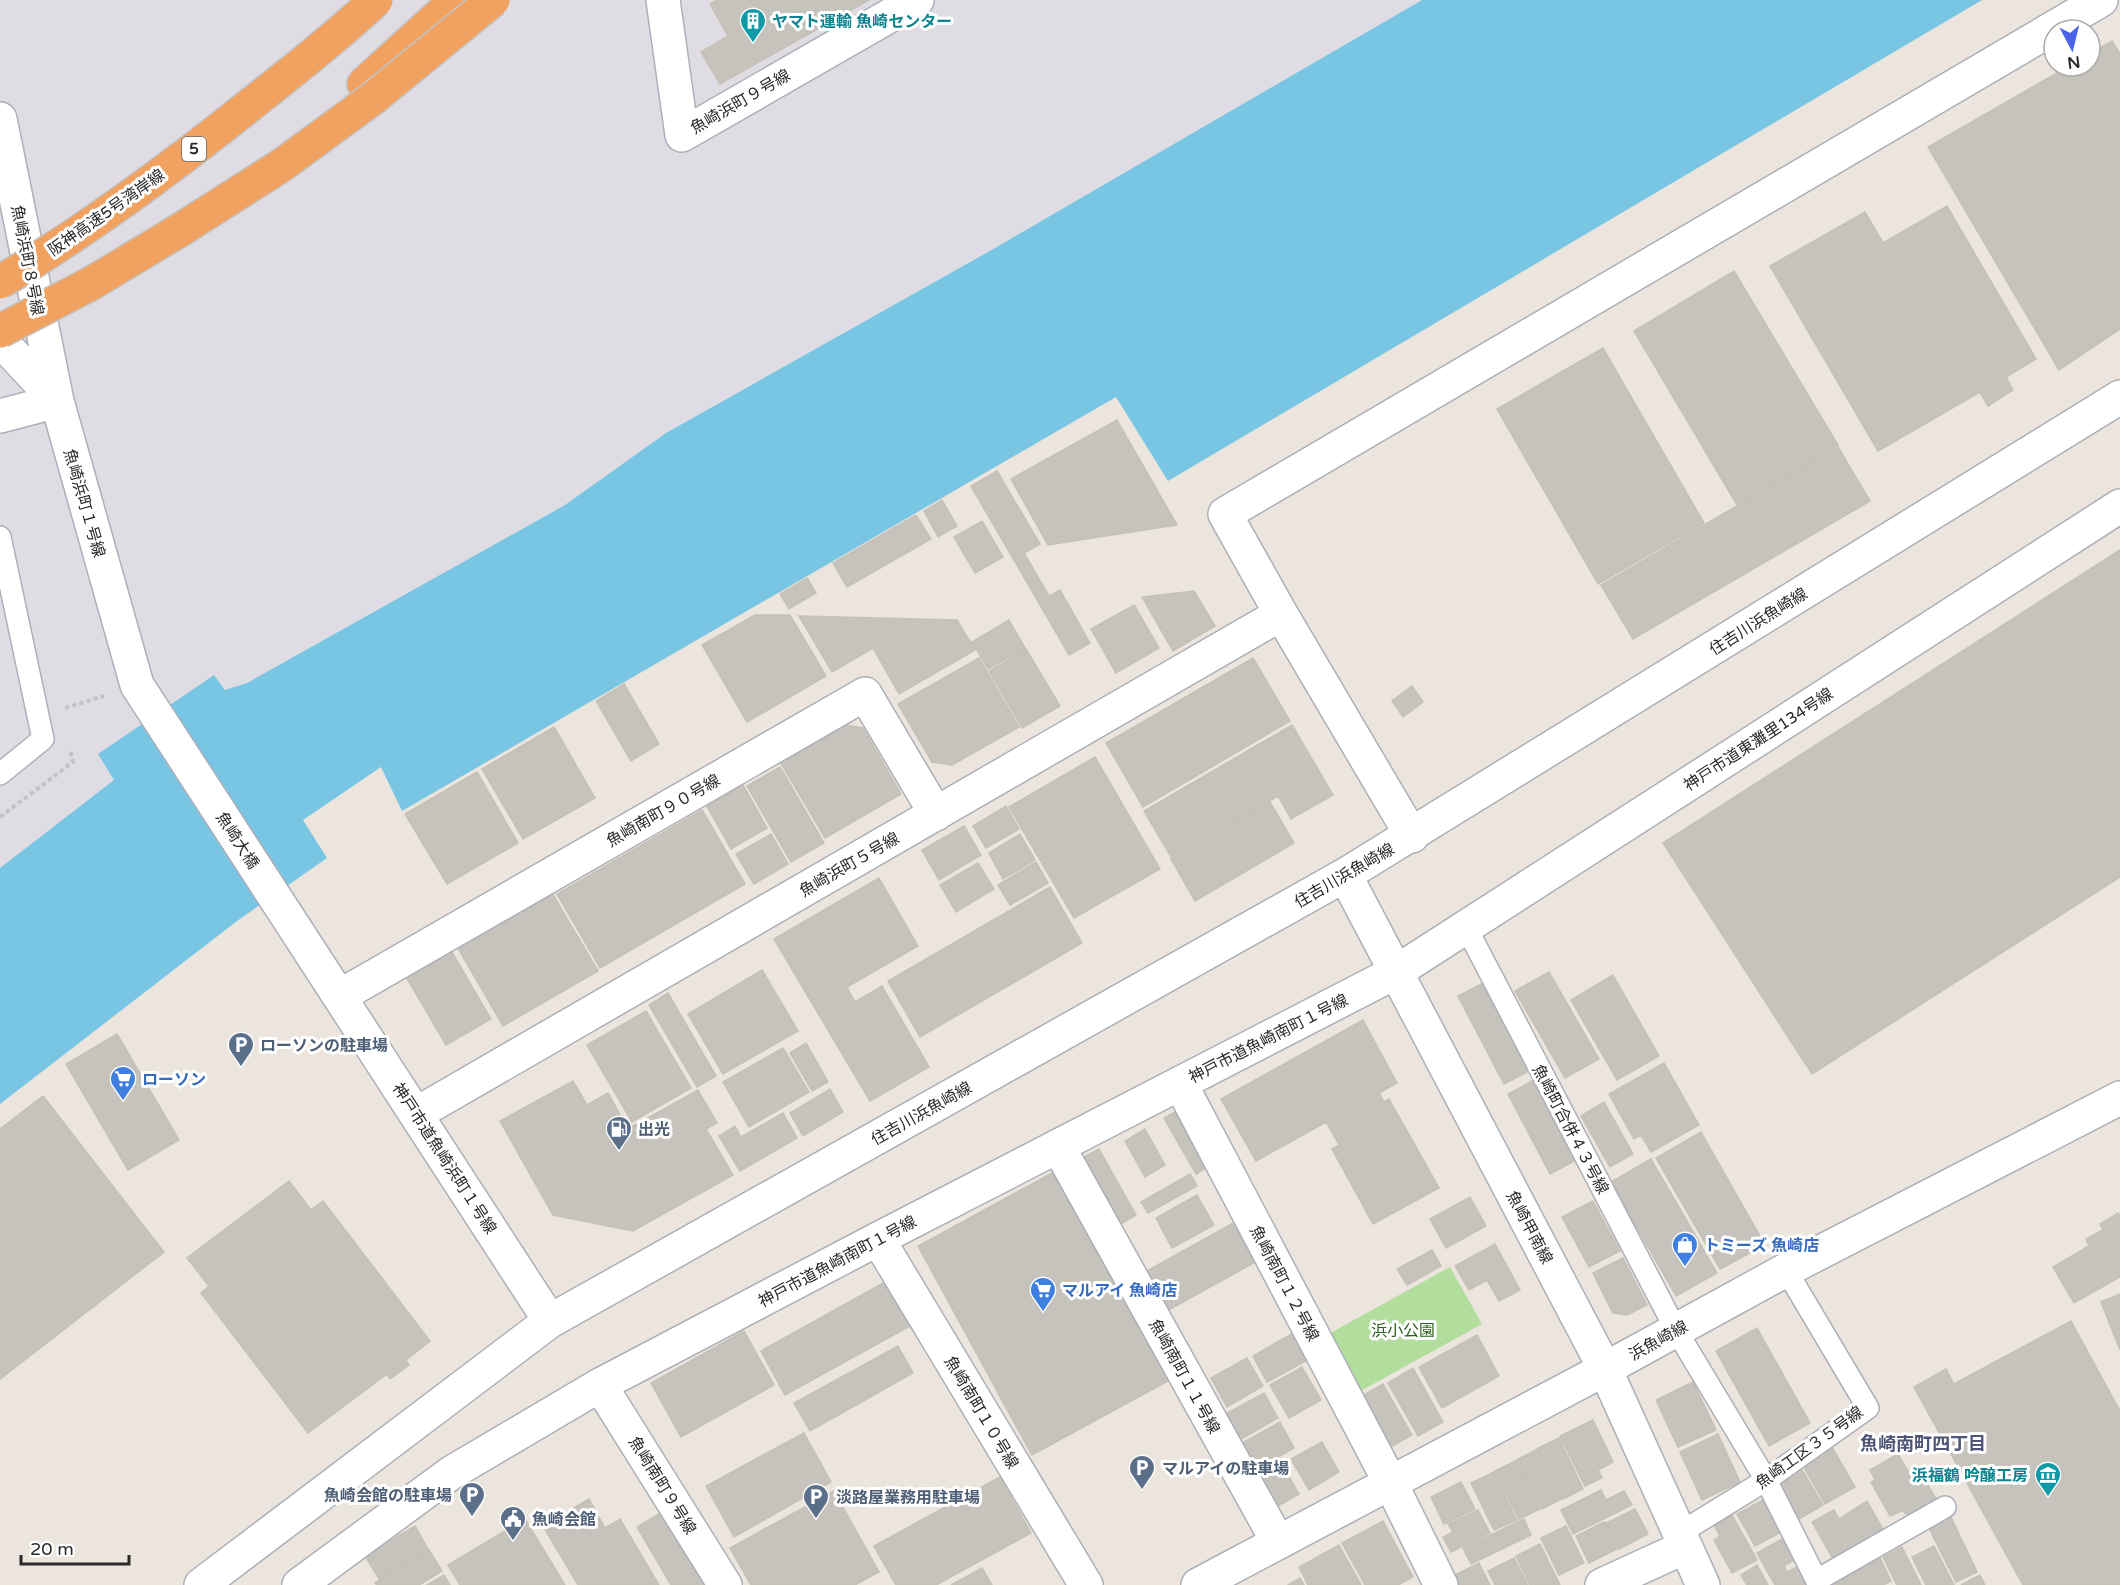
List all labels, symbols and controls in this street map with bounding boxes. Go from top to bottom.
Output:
building icon: ヤマト運輸 魚崎センター [738,6,768,44]
place label: ヤマト運輸 魚崎センター [772,12,952,32]
north arrow [2042,18,2102,78]
text: N [2066,51,2081,73]
street label: 魚崎浜町９号線 [687,65,794,139]
road number: 5 [182,137,206,161]
street label: 阪神高速5号湾岸線 [44,165,169,261]
street label: 魚崎浜町８号線 [7,203,48,317]
street label: 魚崎浜町１号線 [59,447,109,560]
street label: 住吉川浜魚崎線 [1706,584,1811,660]
street label: 神戸市道東灘里134号線 [1680,684,1837,796]
street label: 魚崎南町９０号線 [603,770,724,852]
street label: 魚崎大橋 [211,808,263,873]
street label: 魚崎浜町５号線 [796,828,903,902]
street label: 住吉川浜魚崎線 [1291,839,1398,913]
street label: 神戸市道魚崎南町１号線 [1185,990,1351,1088]
parking icon: ローソンの駐車場 [226,1030,256,1068]
place label: ローソンの駐車場 [260,1036,388,1056]
street label: 魚崎町合併４３号線 [1527,1061,1613,1198]
supermarket icon: ローソン [108,1064,138,1102]
place label: ローソン [142,1070,206,1090]
street label: 住吉川浜魚崎線 [868,1078,975,1150]
street label: 神戸市道魚崎浜町１号線 [388,1079,500,1238]
fuel station icon: 出光 [604,1114,634,1152]
place label: 出光 [638,1120,670,1140]
street label: 魚崎甲南線 [1502,1187,1557,1267]
street label: 神戸市道魚崎南町１号線 [755,1212,920,1312]
street label: 魚崎南町１２号線 [1245,1222,1323,1345]
shop icon: トミーズ 魚崎店 [1670,1230,1700,1268]
place label: トミーズ 魚崎店 [1704,1236,1819,1256]
supermarket icon: マルアイ 魚崎店 [1028,1275,1058,1313]
place label: マルアイ 魚崎店 [1062,1281,1177,1301]
street label: 魚崎南町１１号線 [1144,1316,1224,1437]
street label: 浜魚崎線 [1626,1317,1691,1365]
park label: 浜小公園 [1371,1321,1435,1341]
street label: 魚崎南町１０号線 [940,1352,1023,1473]
street label: 魚崎工区３５号線 [1752,1402,1867,1494]
street label: 魚崎南町９号線 [624,1433,700,1538]
district label: 魚崎南町四丁目 [1860,1433,1986,1455]
parking icon: マルアイの駐車場 [1127,1453,1157,1491]
place label: マルアイの駐車場 [1162,1459,1289,1479]
museum icon: 浜福鶴 吟醸工房 [2033,1460,2063,1498]
place label: 浜福鶴 吟醸工房 [1912,1466,2028,1486]
parking icon: 魚崎会館の駐車場 [457,1480,487,1518]
parking icon: 淡路屋業務用駐車場 [801,1482,831,1520]
place label: 魚崎会館の駐車場 [324,1486,452,1506]
place label: 淡路屋業務用駐車場 [836,1488,980,1508]
public building icon: 魚崎会館 [498,1504,528,1542]
place label: 魚崎会館 [532,1510,596,1530]
scale bar [21,1528,129,1566]
text: 20 m [30,1538,74,1560]

